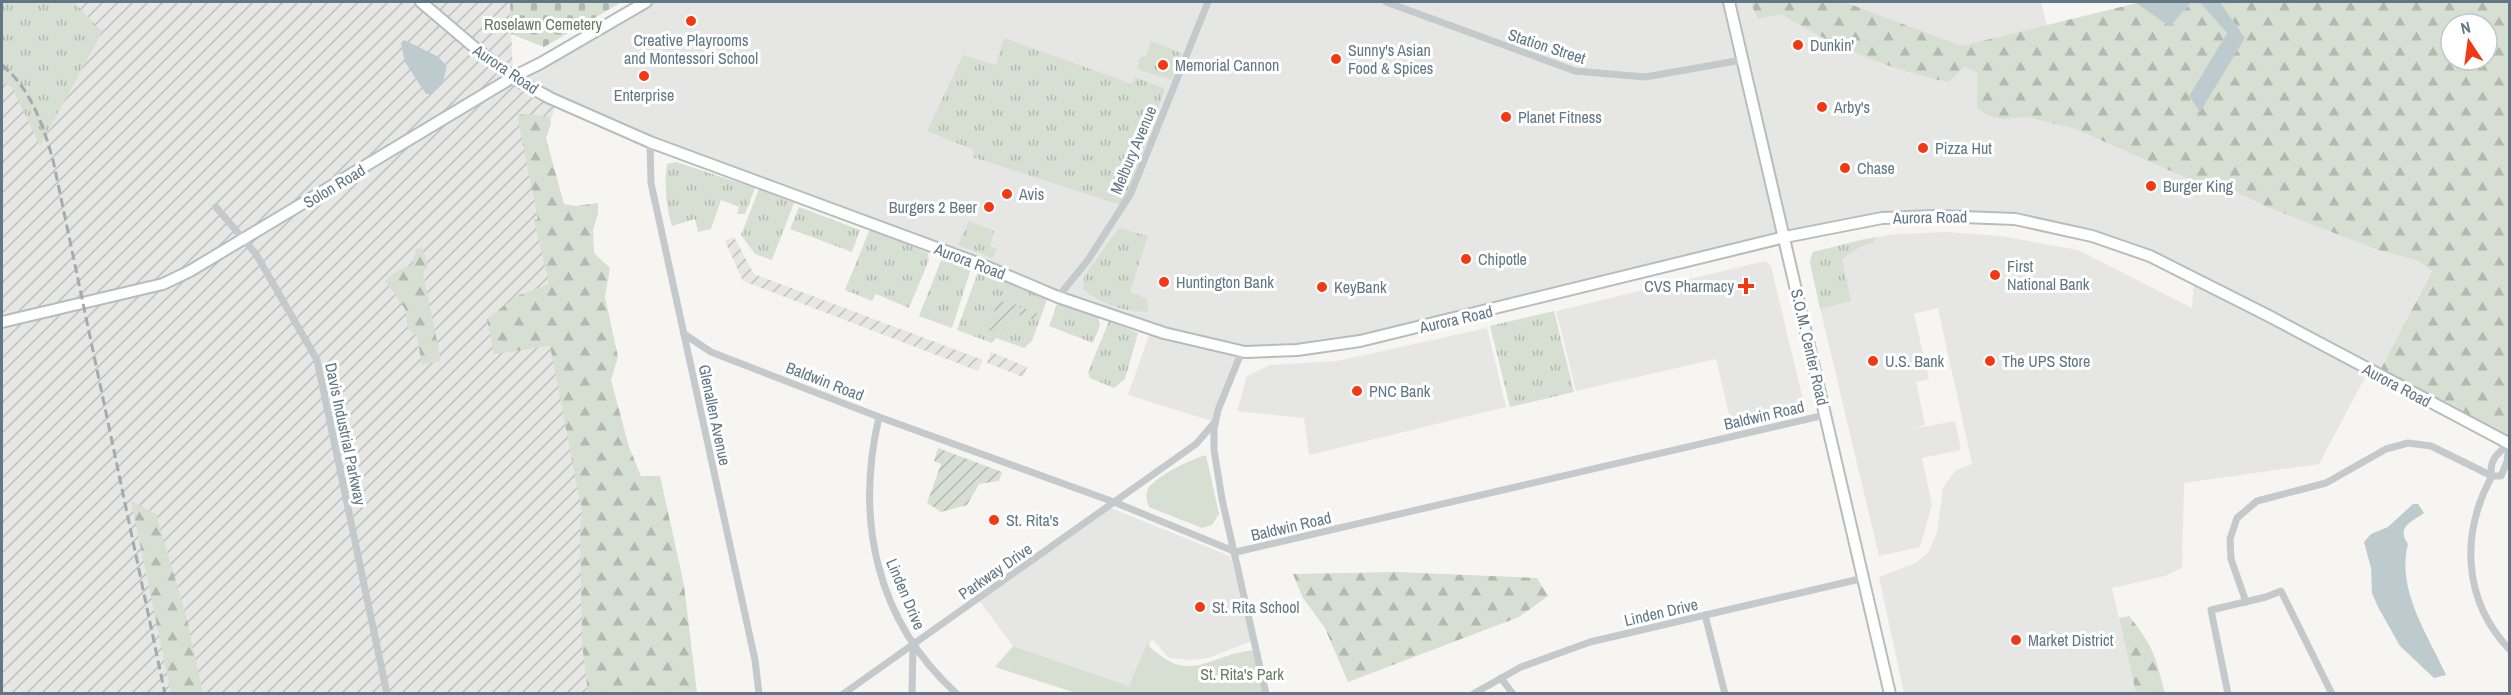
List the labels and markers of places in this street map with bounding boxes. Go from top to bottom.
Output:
marker: Creative Playrooms and Montessori School [684,14,698,28]
place label: Creative Playrooms and Montessori School [624,29,758,69]
place label: Dunkin' [1810,34,1854,56]
marker: Dunkin' [1791,38,1805,52]
place label: Sunny's Asian Food & Spices [1348,39,1433,79]
marker: Sunny's Asian Food & Spices [1329,52,1343,66]
place label: Memorial Cannon [1175,54,1279,76]
marker: Memorial Cannon [1156,58,1170,72]
marker: Enterprise [637,69,651,83]
place label: Enterprise [614,84,674,106]
place label: Arby's [1833,96,1870,118]
marker: Arby's [1815,100,1829,114]
place label: Planet Fitness [1518,106,1602,128]
marker: Planet Fitness [1499,110,1513,124]
place label: Pizza Hut [1935,137,1992,159]
marker: Pizza Hut [1916,141,1930,155]
place label: Chase [1857,157,1895,179]
marker: Chase [1838,161,1852,175]
place label: Burger King [2163,175,2234,197]
marker: Burger King [2144,179,2158,193]
place label: Avis [1018,183,1044,205]
marker: Avis [1000,187,1014,201]
place label: Burgers 2 Beer [889,196,978,218]
marker: Burgers 2 Beer [982,200,996,214]
place label: Chipotle [1478,248,1527,270]
marker: Chipotle [1459,252,1473,266]
place label: First National Bank [2007,255,2090,295]
marker: First National Bank [1988,268,2002,282]
place label: Huntington Bank [1176,271,1274,293]
marker: Huntington Bank [1157,275,1171,289]
place label: CVS Pharmacy [1644,275,1734,297]
place label: KeyBank [1334,276,1387,298]
marker: CVS Pharmacy [1739,279,1753,293]
marker: KeyBank [1315,280,1329,294]
place label: U.S. Bank [1885,350,1945,372]
place label: The UPS Store [2002,350,2090,372]
marker: U.S. Bank [1866,354,1880,368]
marker: The UPS Store [1983,354,1997,368]
place label: PNC Bank [1369,380,1431,402]
marker: PNC Bank [1350,384,1364,398]
place label: St. Rita's [1006,509,1059,531]
marker: St. Rita's [987,513,1001,527]
place label: St. Rita School [1212,596,1300,618]
marker: St. Rita School [1193,600,1207,614]
place label: Market District [2028,629,2114,651]
marker: Market District [2009,633,2023,647]

